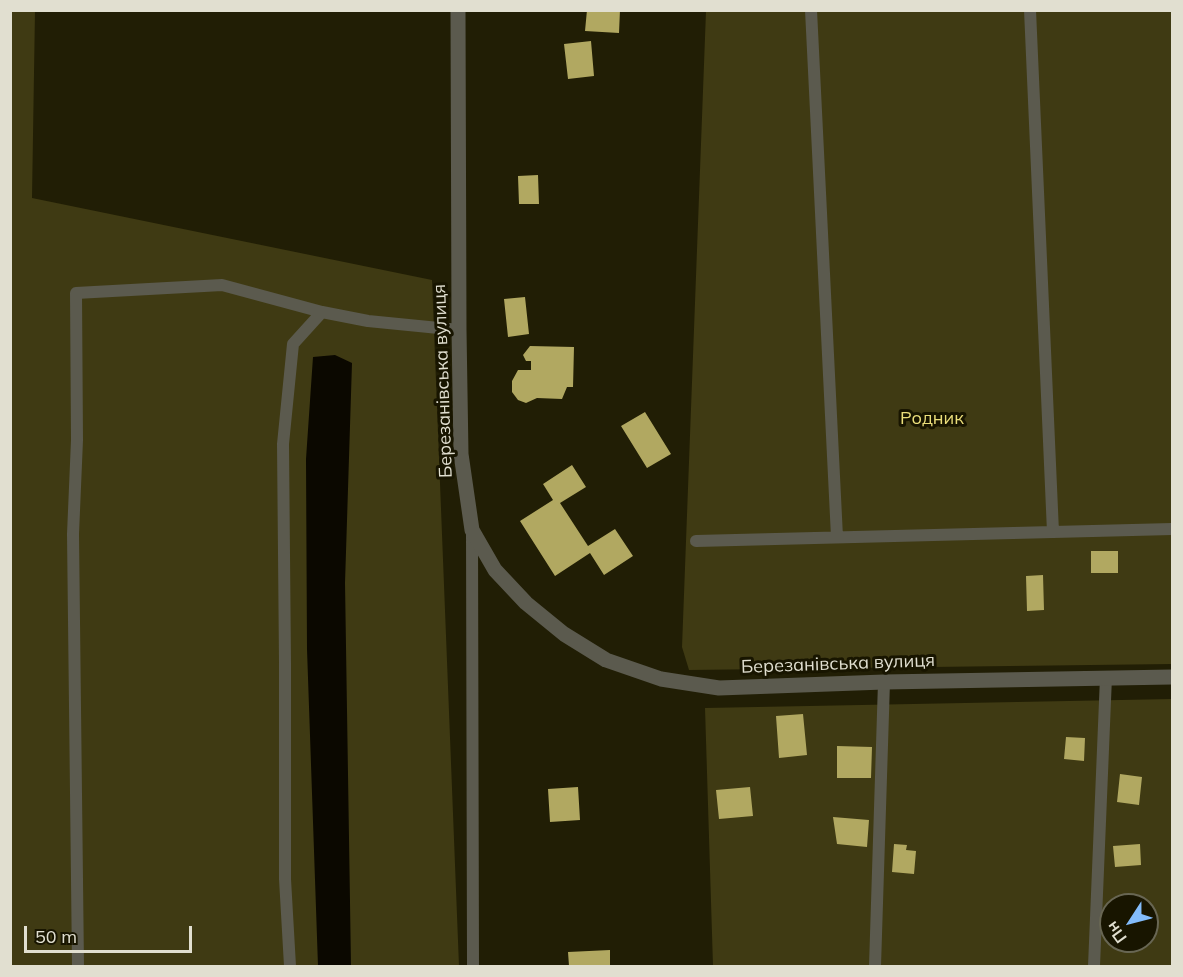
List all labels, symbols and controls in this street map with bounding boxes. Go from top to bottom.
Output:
street label: Березанівська вулиця [429,284,457,478]
park label: Родник [900,408,964,430]
street label: Березанівська вулиця [741,650,935,678]
north arrow [1099,893,1159,953]
scale bar [27,914,195,952]
text: Пн [1101,918,1131,947]
text: 50 m [35,925,77,948]

